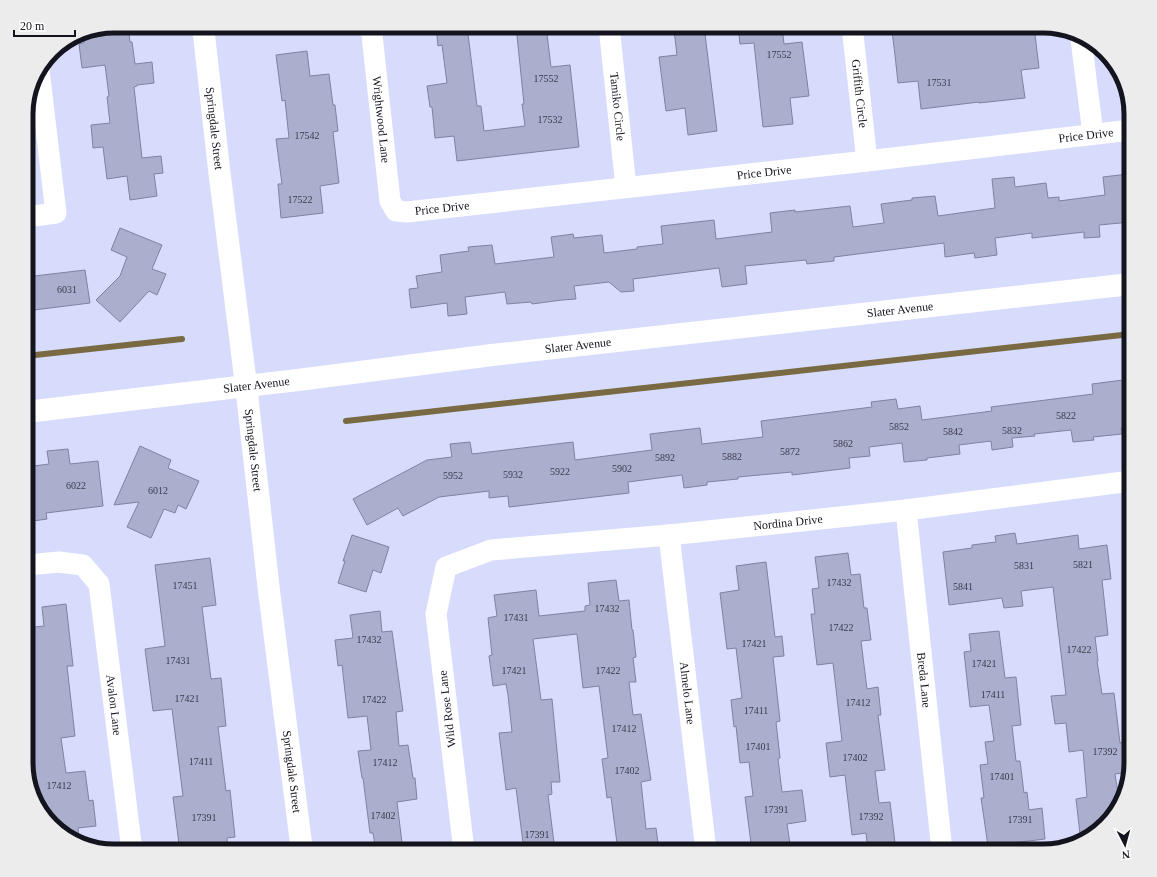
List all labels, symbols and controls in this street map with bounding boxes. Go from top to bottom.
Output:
scale bar [14,12,75,38]
text: 20 m [20,19,45,33]
house number: 17552 [767,49,792,60]
street label: Griffith Circle [849,59,870,129]
street label: Tamiko Circle [607,72,628,142]
house number: 17552 [534,73,559,84]
street label: Wrightwood Lane [369,75,393,164]
house number: 17531 [927,77,952,88]
street label: Springdale Street [203,86,226,171]
house number: 17532 [538,114,563,125]
street label: Price Drive [1058,125,1114,145]
house number: 17542 [295,130,320,141]
street label: Price Drive [736,162,792,182]
house number: 17522 [288,194,313,205]
street label: Price Drive [414,198,470,218]
house number: 6031 [57,284,77,295]
street label: Slater Avenue [866,299,934,320]
street label: Slater Avenue [544,335,612,356]
street label: Slater Avenue [222,374,290,396]
street label: Springdale Street [242,408,265,493]
house number: 5822 [1056,410,1076,421]
house number: 5852 [889,421,909,432]
house number: 5832 [1002,425,1022,436]
house number: 5842 [943,426,963,437]
house number: 5862 [833,438,853,449]
house number: 5872 [780,446,800,457]
house number: 5882 [722,451,742,462]
house number: 5892 [655,452,675,463]
house number: 5902 [612,463,632,474]
house number: 5922 [550,466,570,477]
house number: 5932 [503,469,523,480]
house number: 5952 [443,470,463,481]
house number: 6022 [66,480,86,491]
house number: 6012 [148,485,168,496]
street label: Nordina Drive [753,512,823,533]
house number: 5821 [1073,559,1093,570]
house number: 5831 [1014,560,1034,571]
house number: 17432 [827,577,852,588]
house number: 17451 [173,580,198,591]
house number: 5841 [953,581,973,592]
house number: 17432 [595,603,620,614]
house number: 17431 [504,612,529,623]
house number: 17422 [829,622,854,633]
house number: 17432 [357,634,382,645]
house number: 17421 [742,638,767,649]
house number: 17422 [1067,644,1092,655]
street label: Breda Lane [914,652,934,708]
house number: 17431 [166,655,191,666]
house number: 17421 [972,658,997,669]
street label: Almelo Lane [677,661,698,725]
house number: 17421 [502,665,527,676]
house number: 17422 [596,665,621,676]
street label: Wild Rose Lane [435,670,459,748]
street label: Avalon Lane [103,674,125,736]
house number: 17411 [981,689,1005,700]
house number: 17421 [175,693,200,704]
house number: 17422 [362,694,387,705]
house number: 17412 [846,697,871,708]
house number: 17411 [744,705,768,716]
house number: 17412 [612,723,637,734]
street label: Springdale Street [280,730,304,814]
house number: 17401 [746,741,771,752]
house number: 17392 [1093,746,1118,757]
house number: 17402 [843,752,868,763]
house number: 17411 [189,756,213,767]
house number: 17412 [373,757,398,768]
house number: 17402 [615,765,640,776]
house number: 17401 [990,771,1015,782]
house number: 17412 [47,780,72,791]
house number: 17391 [764,804,789,815]
house number: 17402 [371,810,396,821]
house number: 17392 [859,811,884,822]
house number: 17391 [192,812,217,823]
house number: 17391 [1008,814,1033,825]
north arrow [1105,825,1145,865]
house number: 17391 [525,829,550,840]
text: N [1121,849,1131,861]

